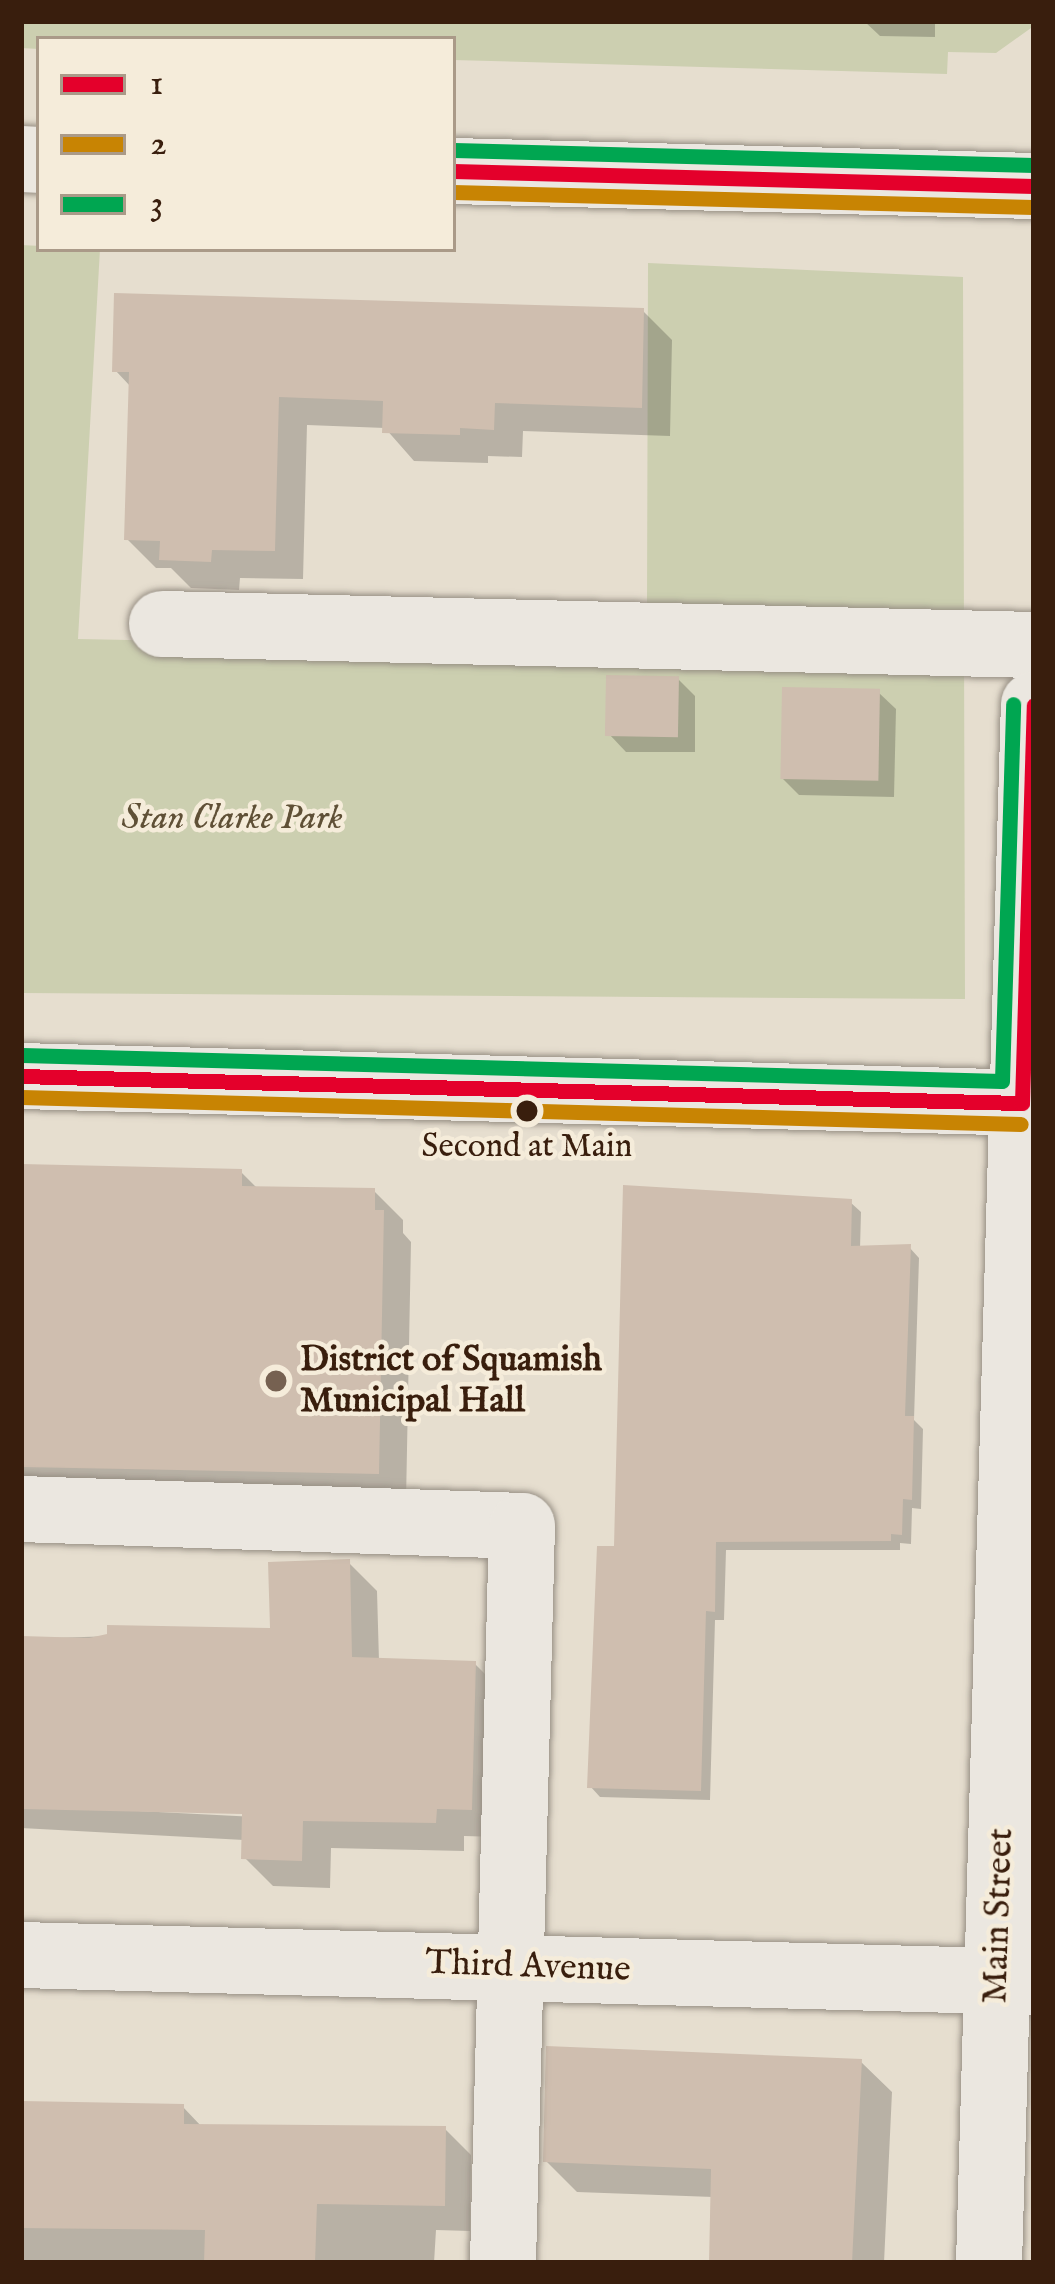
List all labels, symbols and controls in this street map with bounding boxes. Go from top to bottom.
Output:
legend [36,36,456,252]
text: 1 [150,61,163,107]
text: 2 [150,121,167,167]
text: 3 [150,181,163,227]
park label: Stan Clarke Park [121,797,343,841]
marker: Second at Main [516,1100,538,1122]
place label: Second at Main [422,1128,632,1168]
place label: District of Squamish Municipal Hall [300,1338,602,1423]
marker: District of Squamish Municipal Hall [263,1368,289,1394]
street label: Main Street [974,1828,1024,2004]
street label: Third Avenue [425,1942,631,1992]

